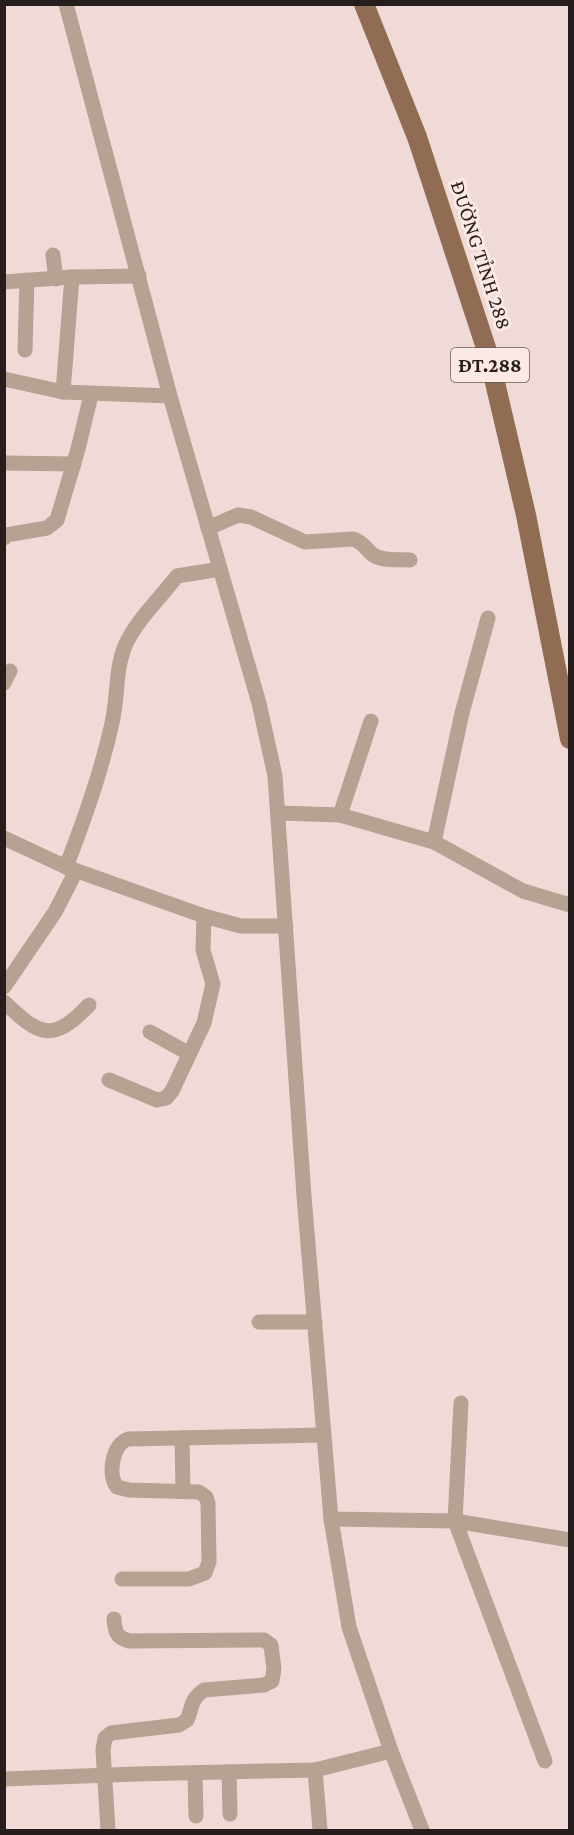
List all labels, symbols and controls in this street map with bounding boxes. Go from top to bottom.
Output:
street label: ĐƯỜNG TỈNH 288 [446,178,516,332]
road number: ĐT.288 [451,348,529,382]

